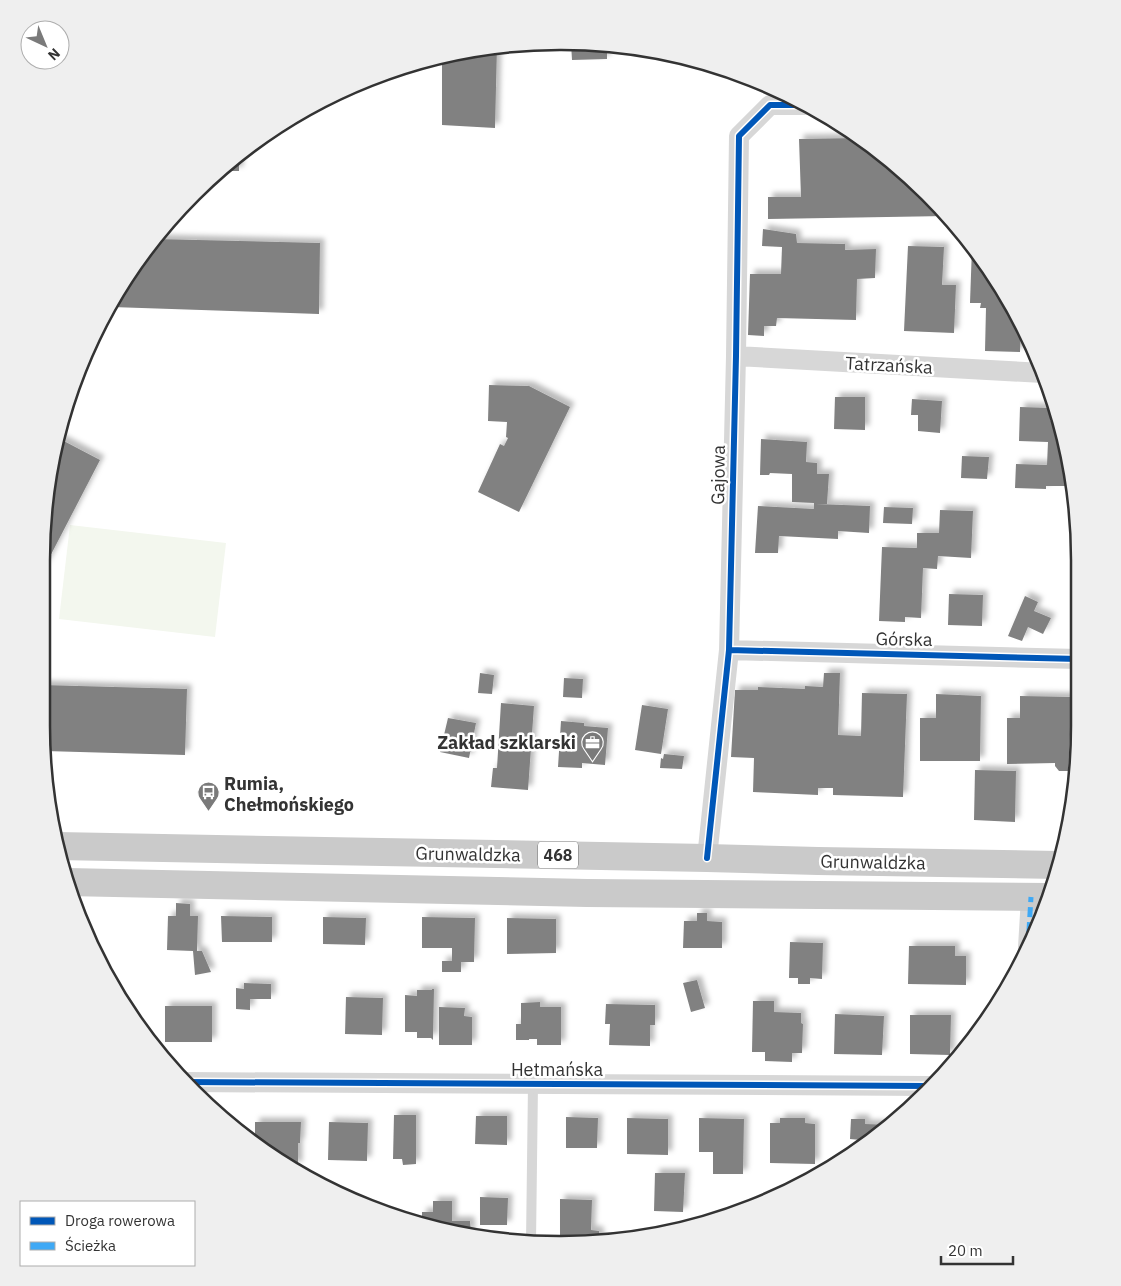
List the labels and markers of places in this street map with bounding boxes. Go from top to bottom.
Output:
office icon: Zakład szklarski [580,730,604,761]
place label: Zakład szklarski [437,731,576,754]
place label: Rumia, Chełmońskiego [224,772,354,816]
bus stop icon: Rumia, Chełmońskiego [196,781,220,812]

